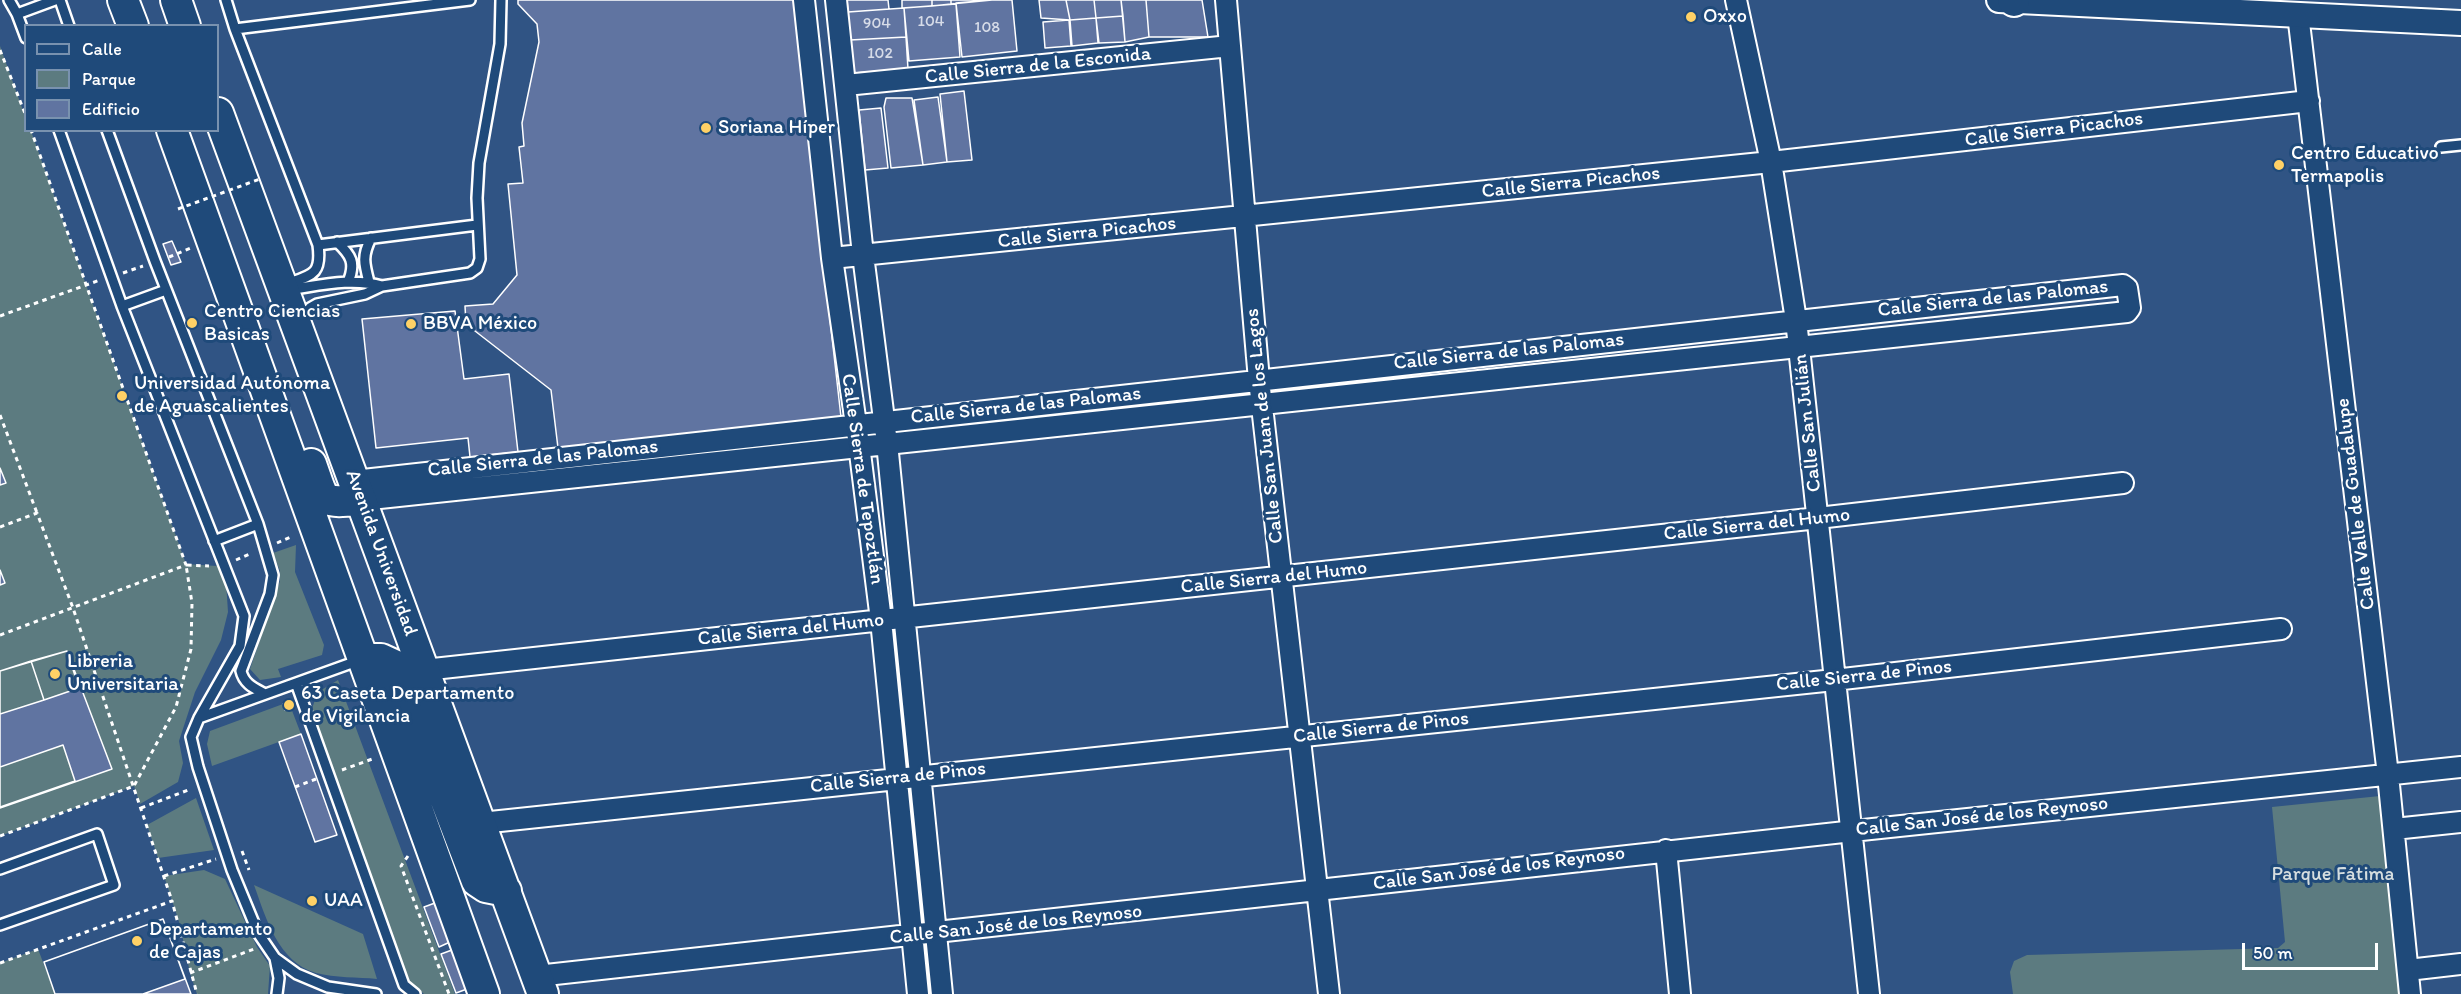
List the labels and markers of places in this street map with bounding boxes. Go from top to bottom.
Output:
place label: Oxxo [1703,5,1747,29]
marker: Oxxo [1684,10,1698,24]
place label: Soriana Híper [718,116,835,140]
marker: Soriana Híper [699,121,713,135]
place label: Centro Educativo Termapolis [2291,142,2439,189]
marker: Centro Educativo Termapolis [2272,158,2286,172]
place label: Centro Ciencias Basicas [204,300,340,347]
place label: BBVA México [423,312,537,336]
marker: Centro Ciencias Basicas [185,316,199,330]
marker: BBVA México [404,317,418,331]
place label: Universidad Autónoma de Aguascalientes [134,372,330,419]
marker: Universidad Autónoma de Aguascalientes [115,389,129,403]
place label: Libreria Universitaria [67,650,179,697]
marker: Libreria Universitaria [48,667,62,681]
place label: 63 Caseta Departamento de Vigilancia [301,682,514,729]
marker: 63 Caseta Departamento de Vigilancia [282,698,296,712]
place label: UAA [324,889,363,913]
marker: UAA [305,894,319,908]
place label: Departamento de Cajas [149,918,272,965]
marker: Departamento de Cajas [130,934,144,948]

